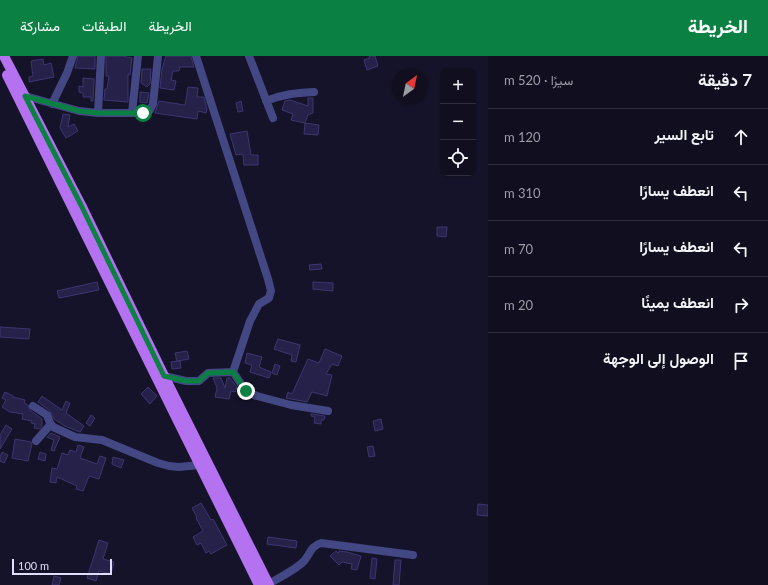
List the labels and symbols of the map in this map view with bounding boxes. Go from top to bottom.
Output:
north arrow [392,68,428,104]
route start [134,104,152,122]
route end [237,382,255,400]
scale bar [12,557,112,576]

